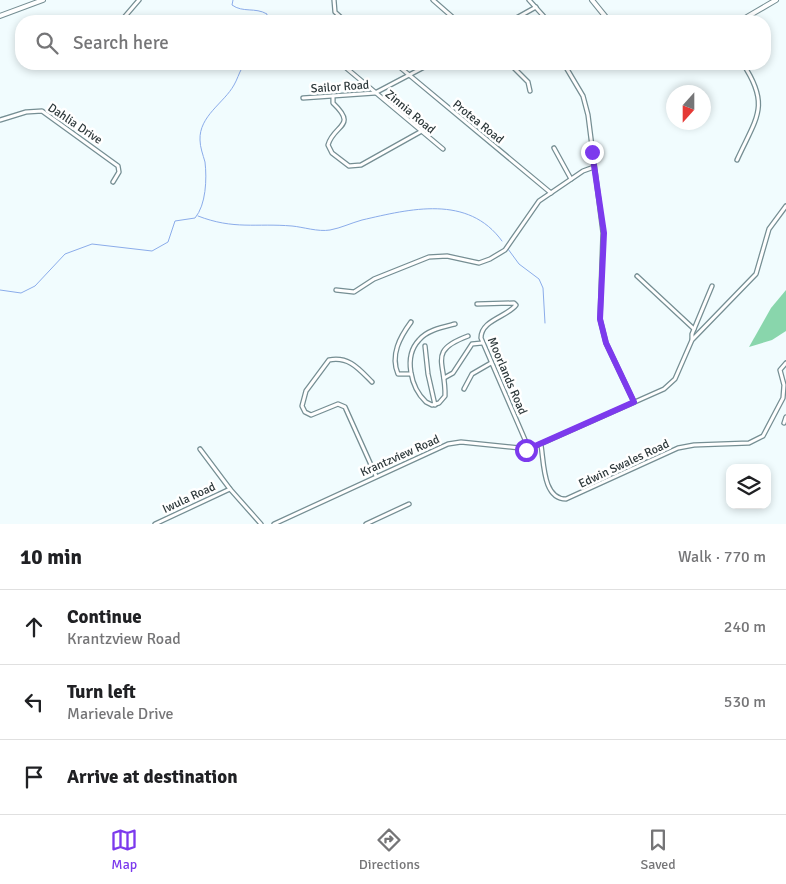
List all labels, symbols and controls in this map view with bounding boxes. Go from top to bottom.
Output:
search box [15,15,771,70]
icon: search [33,29,61,57]
text: Search here [73,31,169,55]
street label: Sailor Road [310,77,370,97]
north arrow [666,85,711,130]
street label: Zinnia Road [382,87,438,137]
street label: Protea Road [449,97,507,147]
street label: Dahlia Drive [45,100,105,148]
route end [581,141,604,164]
street label: Moorlands Road [484,335,530,417]
street label: Krantzview Road [358,432,442,480]
street label: Edwin Swales Road [576,436,672,492]
route start [515,439,538,462]
map controls [726,464,771,509]
button: layers [726,464,771,509]
street label: Iwula Road [160,479,218,517]
text: 10 min [20,544,82,570]
text: Walk · 770 m [678,547,766,567]
text: Continue [67,605,142,629]
icon: ahead [20,613,48,641]
text: 240 m [724,617,766,637]
text: Krantzview Road [67,629,181,649]
text: Turn left [67,680,136,704]
icon: left [20,688,48,716]
text: 530 m [724,692,766,712]
text: Marievale Drive [67,704,174,724]
icon: arrive [20,763,48,791]
text: Arrive at destination [67,765,238,789]
tab: Map [110,826,138,873]
tab: Directions [359,826,420,873]
tab: Saved [640,826,676,873]

